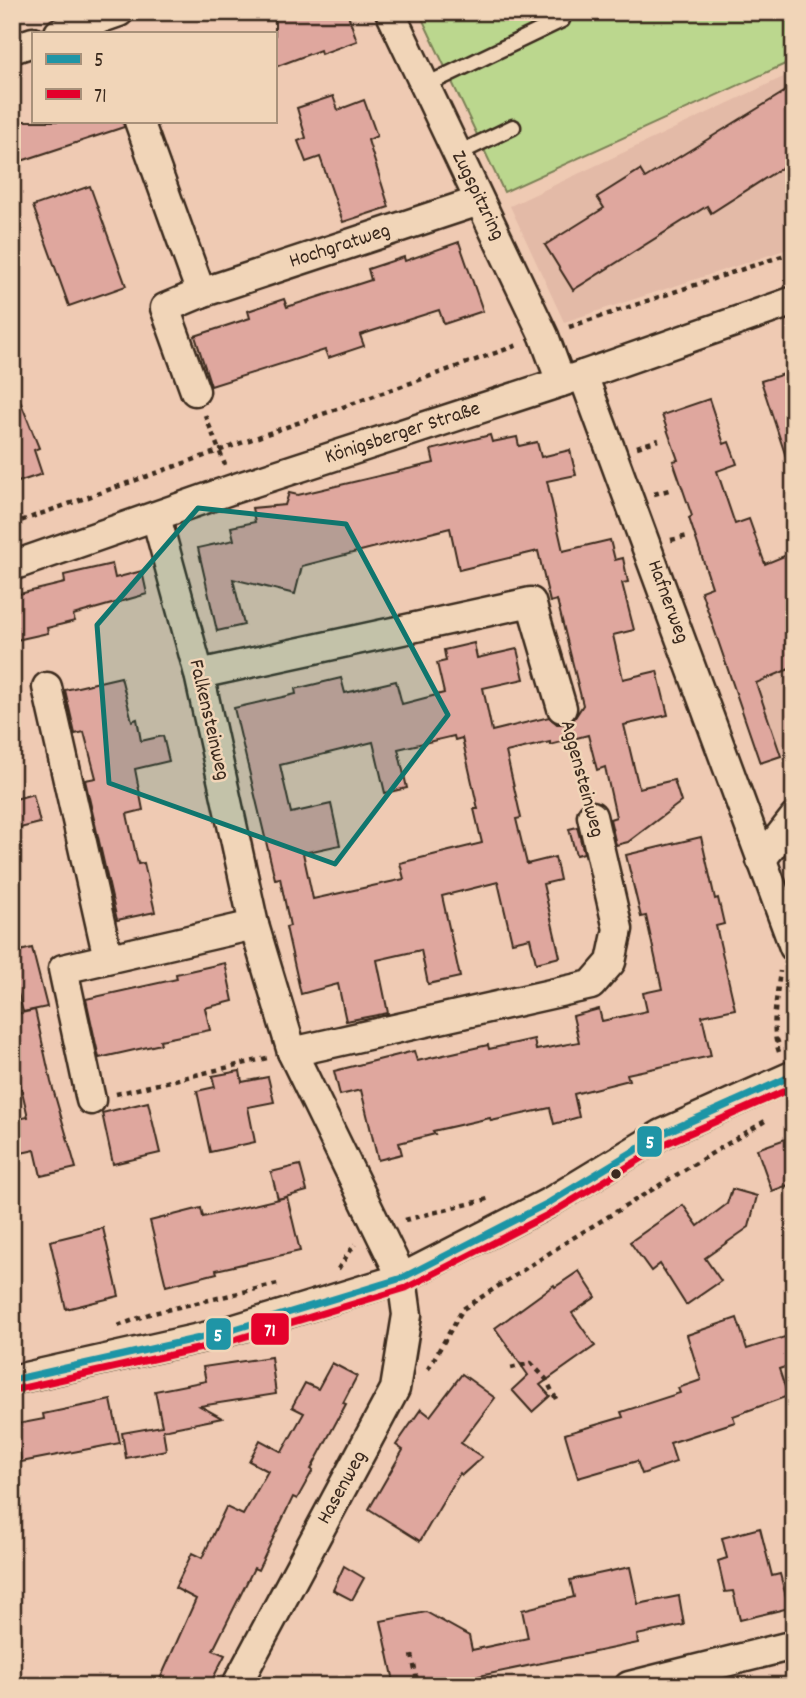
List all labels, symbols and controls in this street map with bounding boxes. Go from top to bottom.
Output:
legend [32,32,276,122]
text: 5 [94,47,104,77]
text: 71 [94,83,107,113]
street label: Zugspitzring [442,146,512,246]
street label: Hochgratweg [286,217,394,277]
street label: Königsberger Straße [321,395,485,473]
street label: Hafnerweg [638,556,696,648]
street label: Falkensteinweg [180,657,236,783]
street label: Aggensteinweg [551,717,611,841]
line badge: 5 [636,1125,663,1158]
text: 5 [646,1131,655,1158]
unlabelled marker [609,1167,623,1181]
line badge: 71 [250,1312,290,1346]
line badge: 5 [205,1317,232,1351]
text: 71 [264,1319,276,1346]
text: 5 [214,1324,223,1351]
street label: Hasenweg [310,1446,376,1530]

